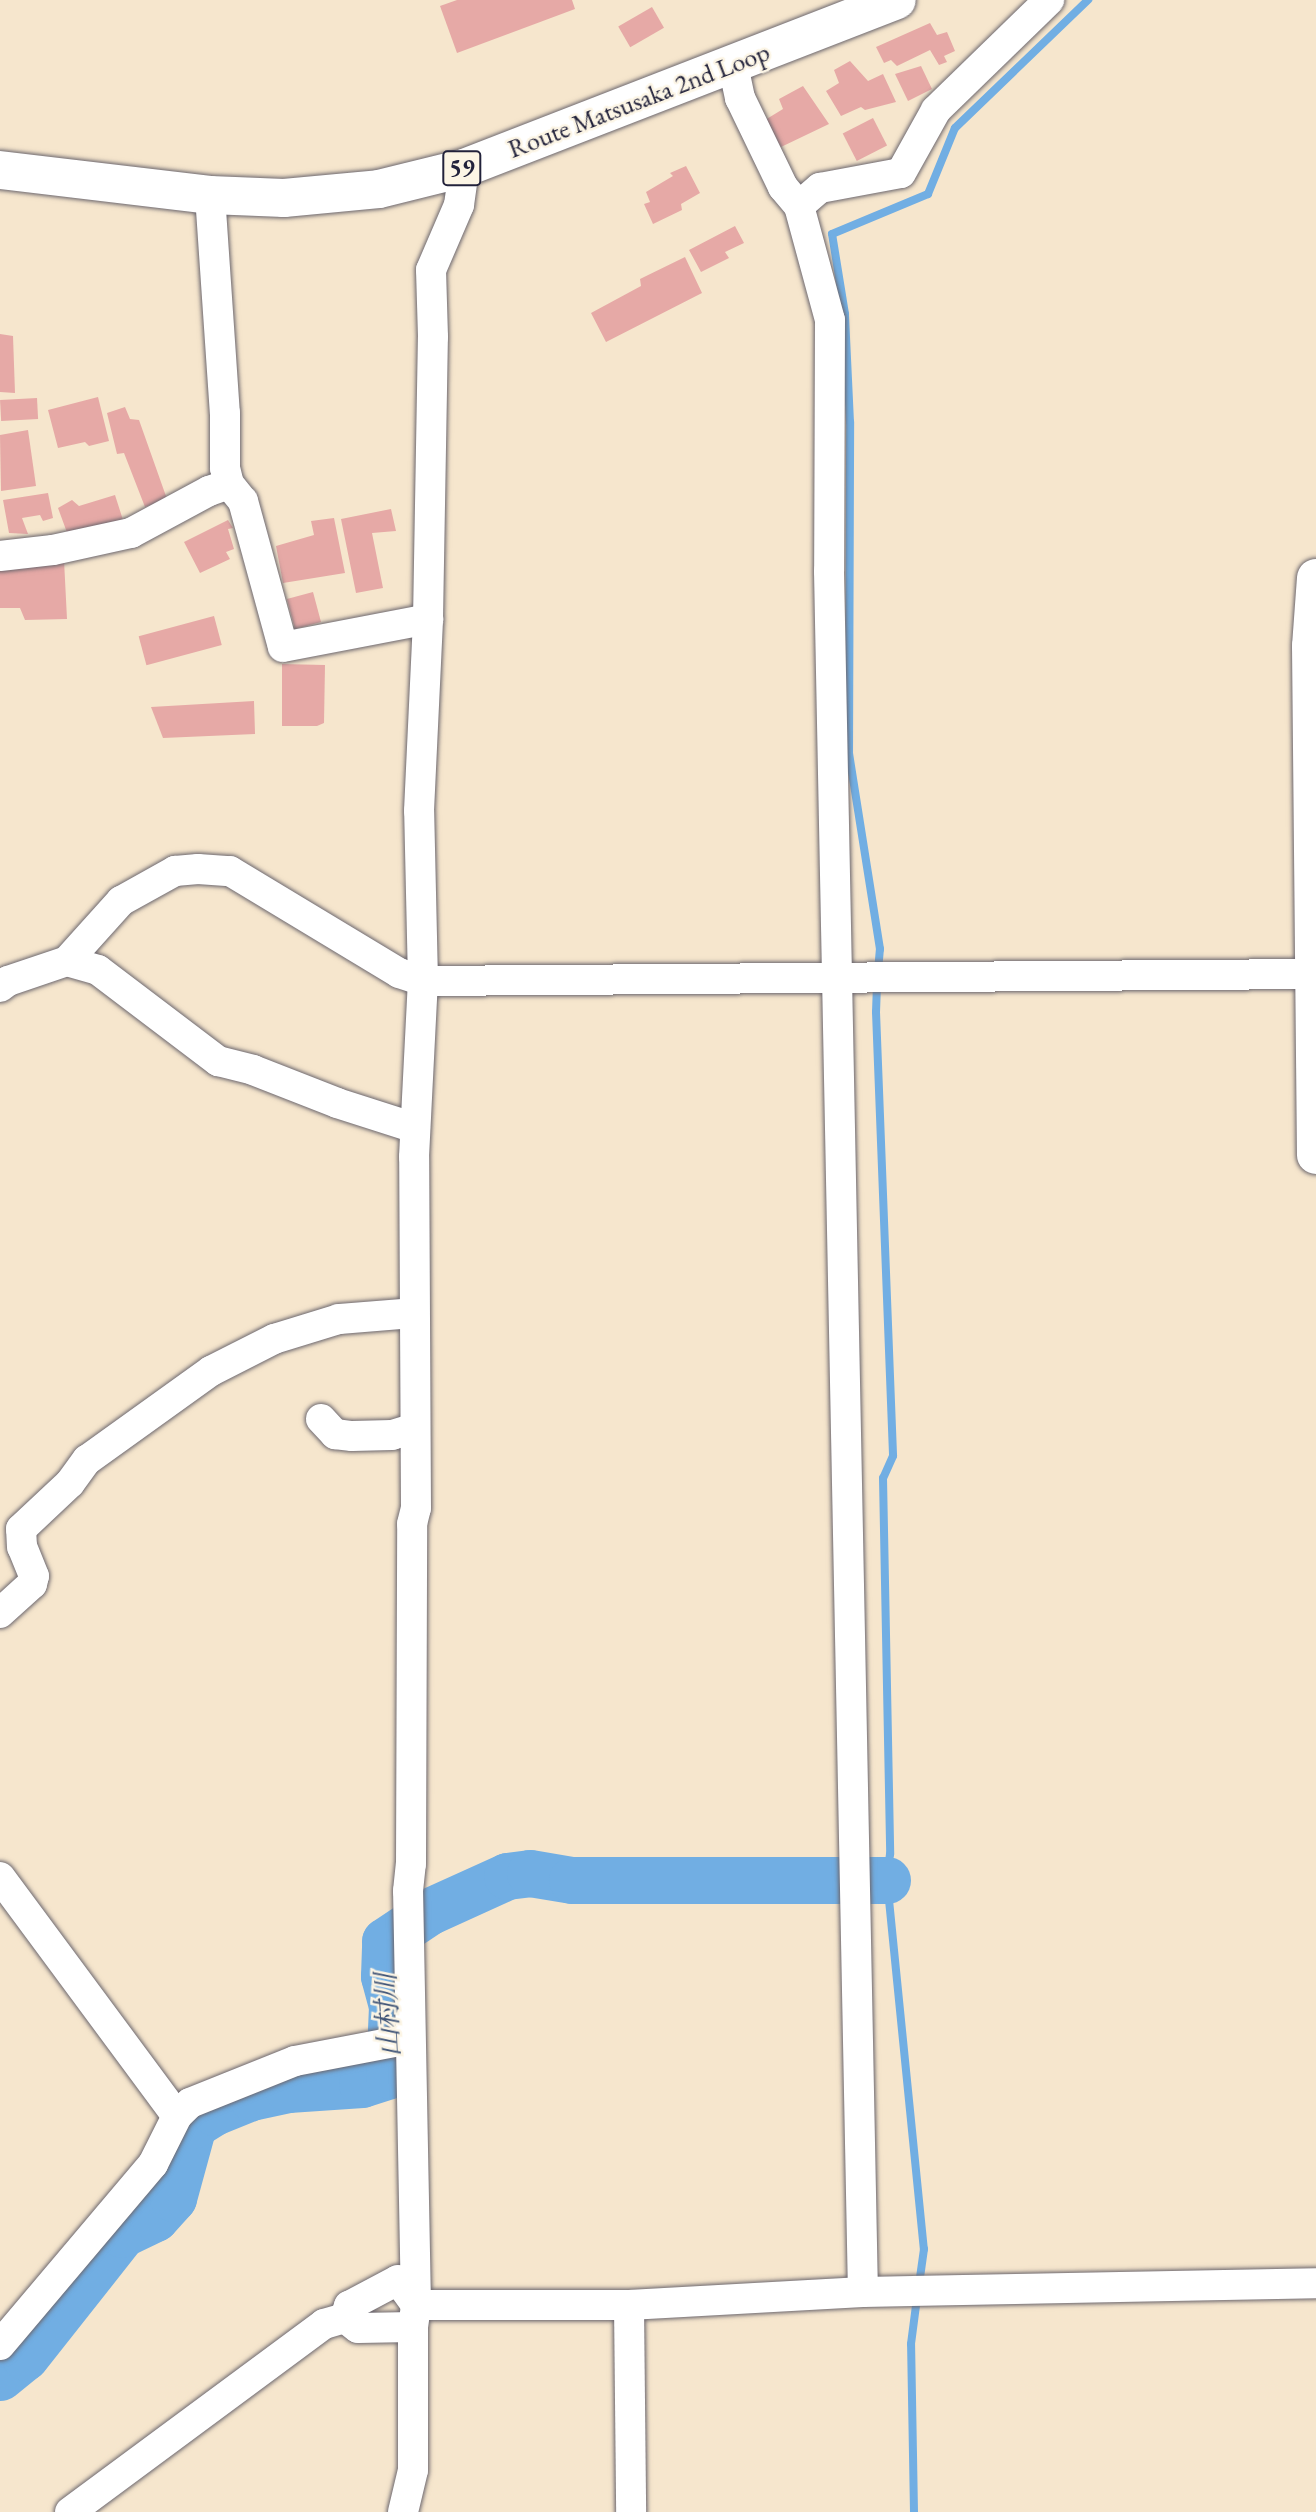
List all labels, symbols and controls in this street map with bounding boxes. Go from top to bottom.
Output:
street label: Route Matsusaka 2nd Loop [504,37,774,165]
road number: 59 [441,148,483,188]
water label: 山村川 [368,1972,406,2058]

